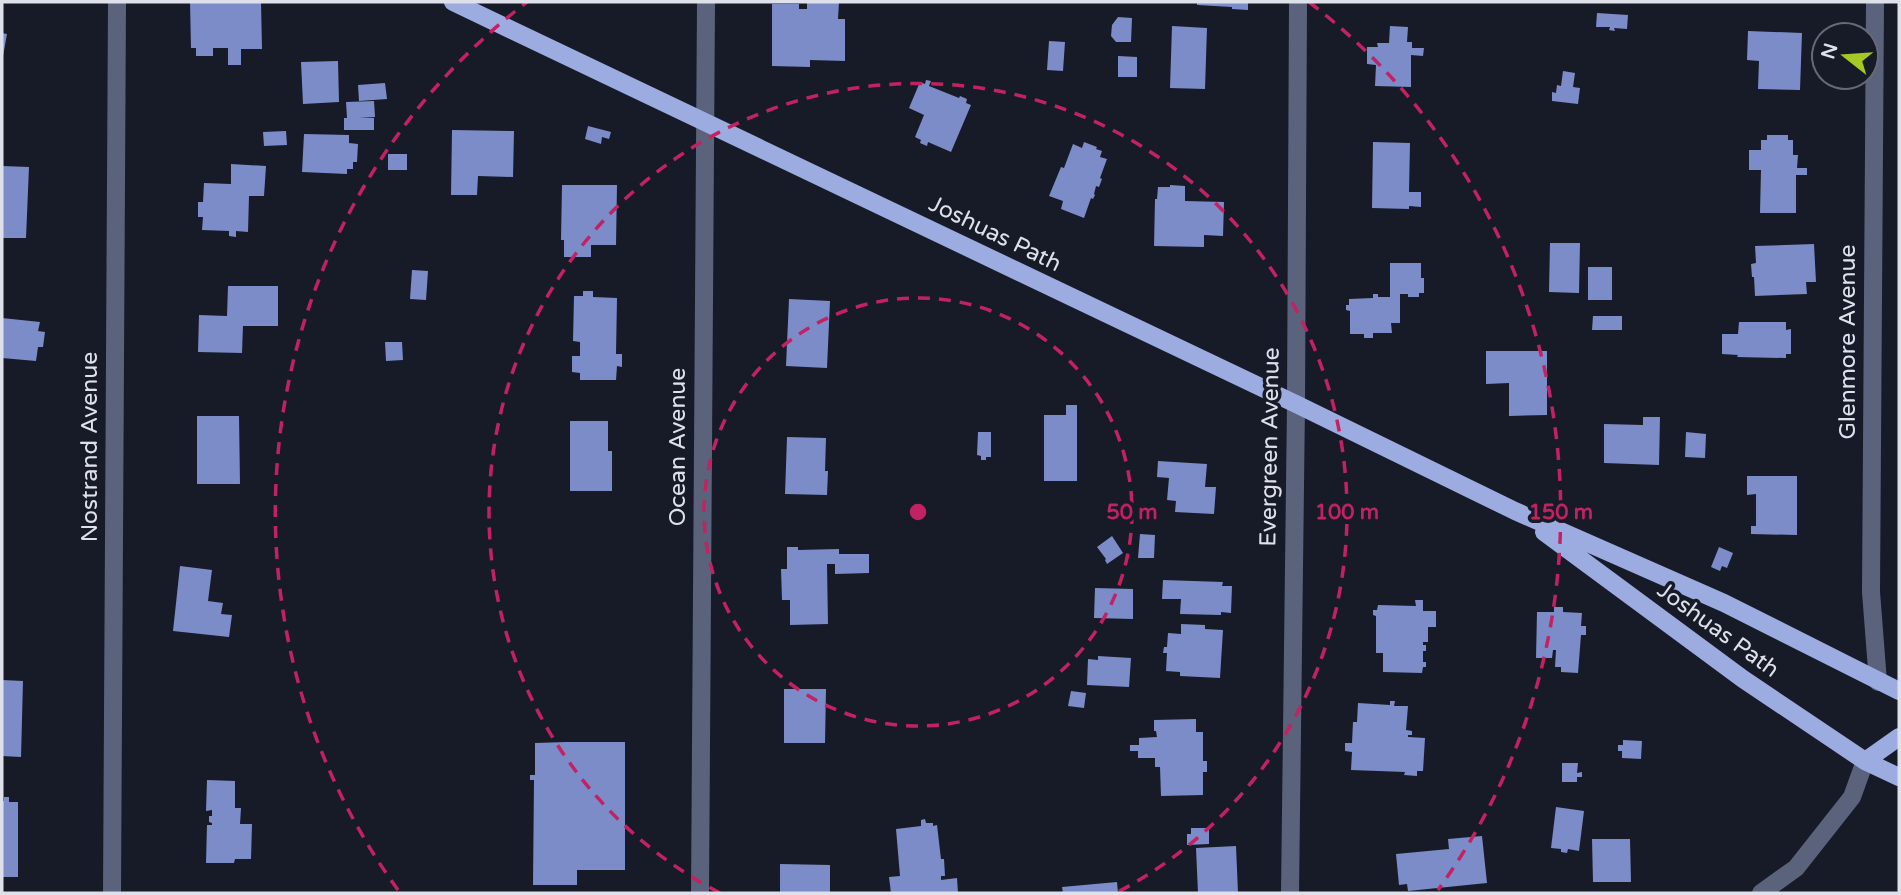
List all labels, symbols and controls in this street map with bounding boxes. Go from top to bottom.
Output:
north arrow [1810,21,1880,91]
text: N [1817,41,1842,62]
street label: Joshuas Path [924,190,1066,278]
street label: Glenmore Avenue [1834,244,1862,440]
street label: Evergreen Avenue [1254,347,1286,547]
street label: Nostrand Avenue [76,352,104,542]
street label: Ocean Avenue [664,368,692,526]
centre of rings [906,500,930,524]
text: 50 m [1106,500,1158,525]
text: 100 m [1315,500,1379,525]
text: 150 m [1529,500,1593,525]
street label: Joshuas Path [1652,576,1784,684]

